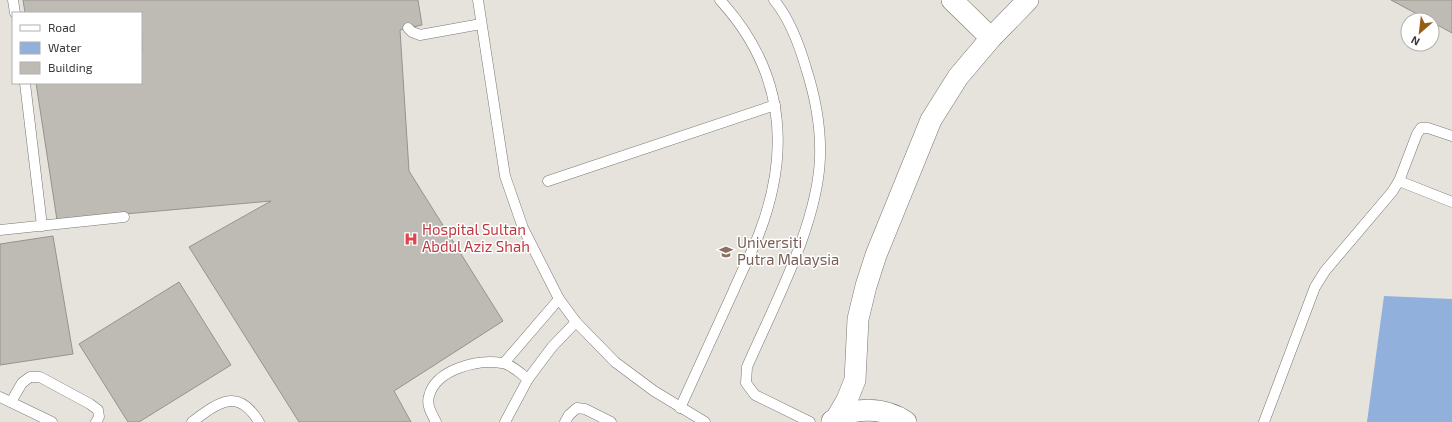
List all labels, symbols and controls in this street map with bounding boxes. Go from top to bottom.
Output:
legend [12,12,142,84]
north arrow [1400,12,1440,52]
text: Road [48,20,76,34]
text: N [1408,34,1422,49]
text: Water [48,40,82,54]
text: Building [48,60,93,74]
place label: Hospital Sultan Abdul Aziz Shah [422,220,530,255]
hospital icon: Hospital Sultan Abdul Aziz Shah [403,231,419,247]
place label: Universiti Putra Malaysia [737,233,839,268]
school or university icon: Universiti Putra Malaysia [718,244,734,260]

